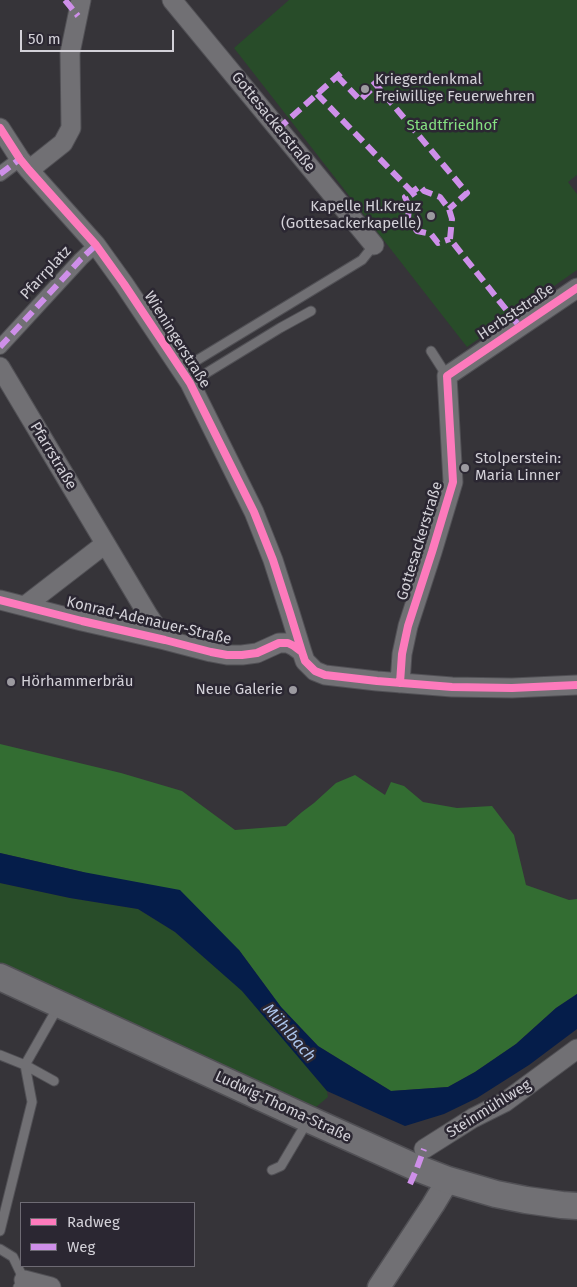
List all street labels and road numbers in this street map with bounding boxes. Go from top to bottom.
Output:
street label: Gottesackerstraße [227,68,319,176]
street label: Pfarrplatz [17,243,75,303]
street label: Herbststraße [474,280,558,344]
street label: Wieningerstraße [140,288,214,392]
street label: Pfarrstraße [26,419,80,493]
street label: Gottesackerstraße [393,479,447,603]
street label: Konrad-Adenauer-Straße [65,593,233,649]
street label: Ludwig-Thoma-Straße [212,1067,354,1147]
street label: Steinmühlweg [443,1076,535,1142]

